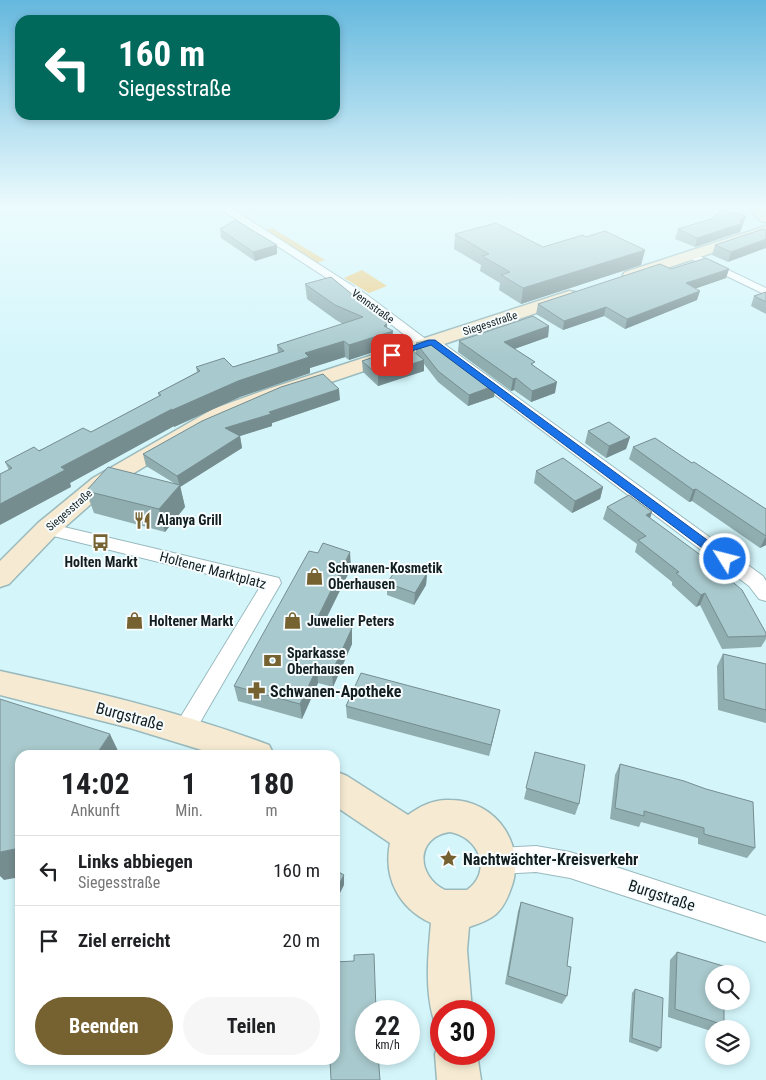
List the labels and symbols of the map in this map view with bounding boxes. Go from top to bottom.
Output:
street label: Vennstraße [349,287,396,326]
street label: Siegesstraße [461,309,519,338]
pin [371,334,413,376]
street label: Siegesstraße [44,487,95,534]
restaurant icon: Alanya Grill [133,510,153,530]
place label: Alanya Grill [157,512,222,528]
bus stop icon: Holten Markt [91,532,111,552]
position arrow [698,532,750,584]
street label: Holtener Marktplatz [158,548,268,592]
place label: Holten Markt [64,554,138,570]
place label: Schwanen-Kosmetik Oberhausen [328,560,443,592]
shop icon: Schwanen-Kosmetik Oberhausen [304,566,324,586]
shop icon: Holtener Markt [125,611,145,631]
shop icon: Juwelier Peters [283,611,303,631]
place label: Holtener Markt [149,613,233,629]
place label: Juwelier Peters [307,613,394,629]
place label: Sparkasse Oberhausen [287,645,354,677]
bank icon: Sparkasse Oberhausen [263,651,283,671]
pharmacy icon: Schwanen-Apotheke [246,681,266,701]
place label: Schwanen-Apotheke [270,682,402,701]
street label: Burgstraße [94,698,166,735]
place icon: Nachtwächter-Kreisverkehr [439,849,459,869]
place label: Nachtwächter-Kreisverkehr [463,850,638,869]
street label: Burgstraße [626,876,698,915]
speed limit sign: 30 [430,1000,495,1065]

